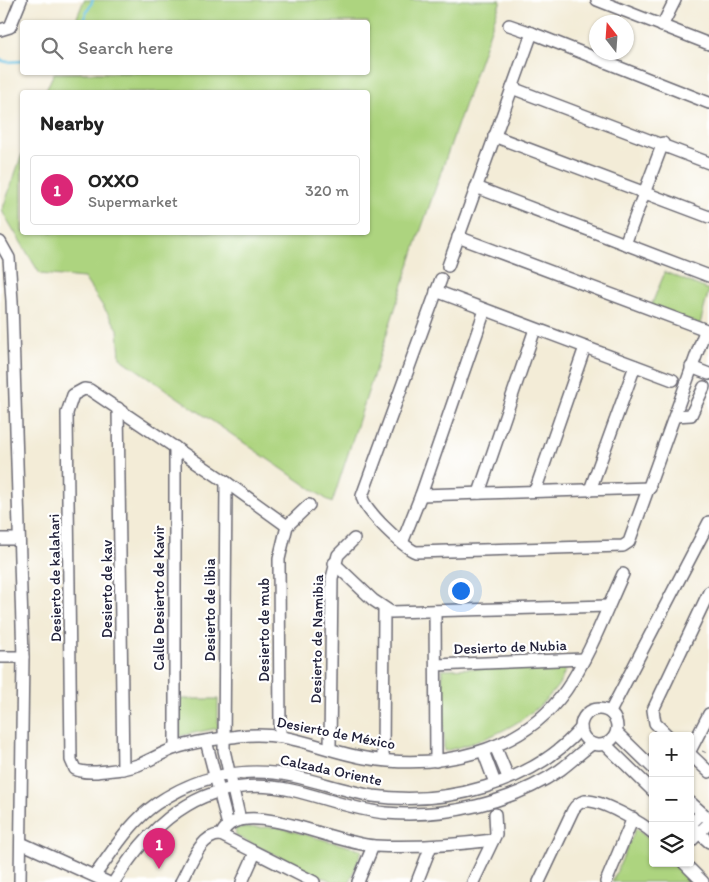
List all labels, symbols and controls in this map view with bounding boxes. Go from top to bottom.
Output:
north arrow [589,15,634,60]
search box [20,20,370,75]
icon: search [38,34,66,62]
text: Search here [78,36,173,59]
text: Nearby [40,110,104,135]
text: OXXO [88,169,139,192]
text: 1 [53,181,61,200]
text: 320 m [305,181,349,200]
text: Supermarket [88,192,178,211]
street label: Desierto de kalahari [45,514,65,642]
street label: Calle Desierto de Kavir [150,525,168,671]
street label: Desierto de kav [98,540,116,638]
street label: Desierto de libia [201,558,219,662]
street label: Desierto de Namibia [307,574,327,704]
street label: Desierto de mub [255,578,273,682]
your location [448,578,474,604]
street label: Desierto de Nubia [453,636,568,658]
street label: Desierto de México [275,713,397,753]
map controls [649,732,694,867]
button: + [649,732,694,777]
street label: Calzada Oriente [278,750,384,790]
button: − [649,777,694,822]
button: layers [649,822,694,867]
pin: 1 [143,828,175,869]

